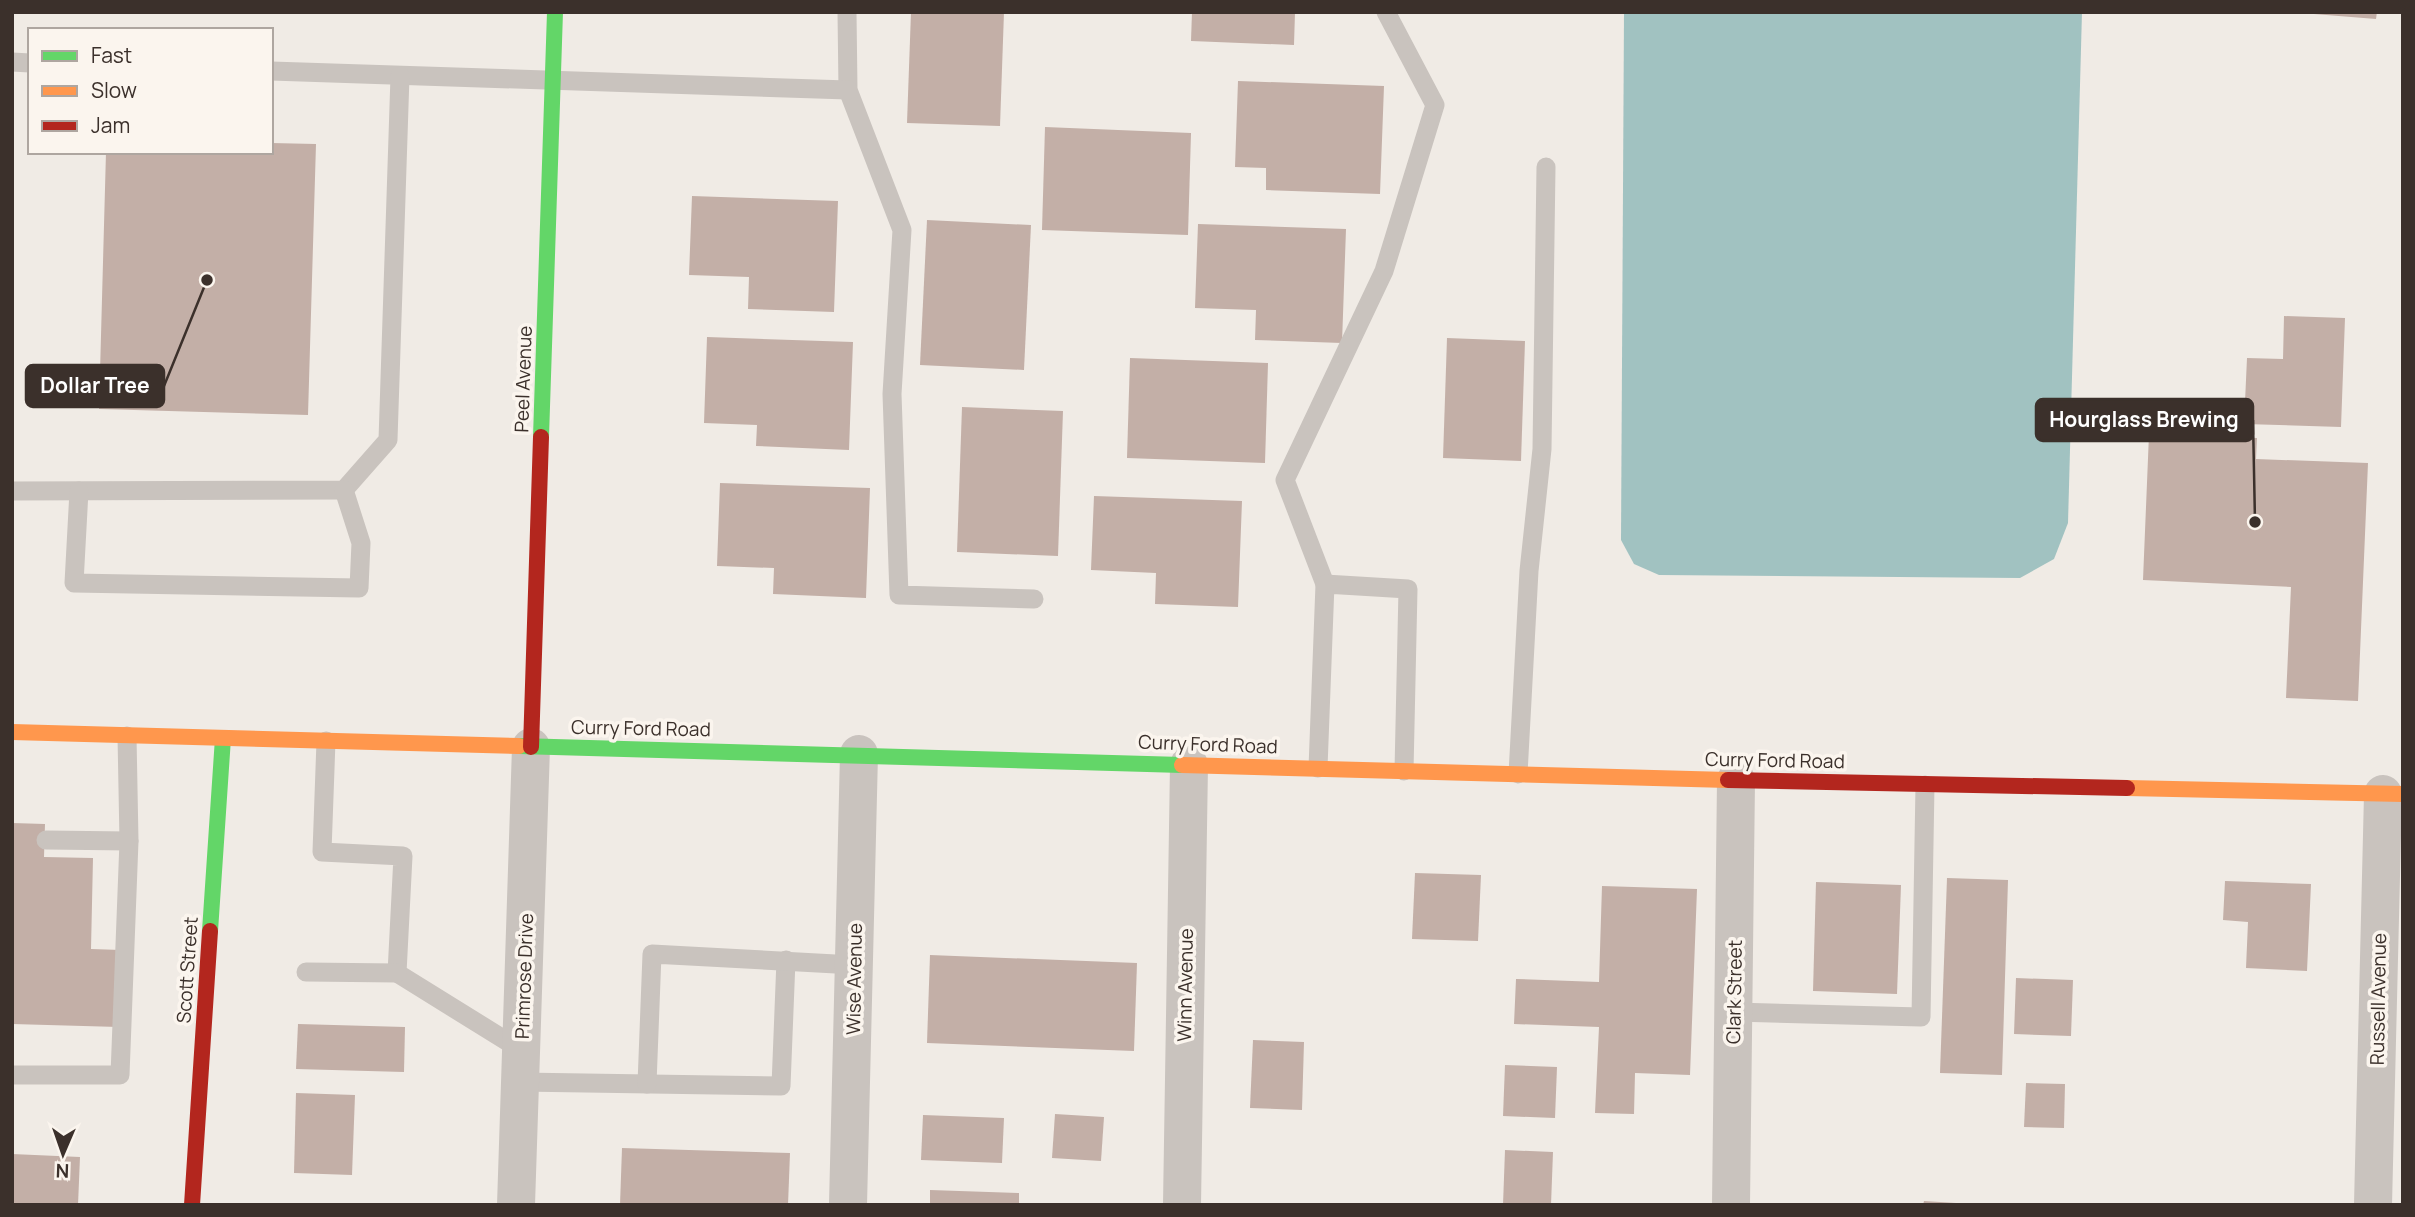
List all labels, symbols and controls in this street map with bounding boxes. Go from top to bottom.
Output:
legend [28,28,273,154]
text: Fast [91,41,132,69]
text: Slow [91,76,137,104]
text: Jam [91,111,130,139]
street label: Peel Avenue [508,325,538,433]
callout: Dollar Tree [26,365,164,407]
text: Dollar Tree [40,371,150,399]
callout: Hourglass Brewing [2036,399,2253,441]
text: Hourglass Brewing [2049,405,2239,433]
street label: Curry Ford Road [571,714,711,742]
street label: Curry Ford Road [1138,729,1278,759]
street label: Curry Ford Road [1705,746,1845,774]
street label: Primrose Drive [509,913,539,1039]
street label: Scott Street [170,916,204,1024]
street label: Wise Avenue [840,923,868,1035]
street label: Winn Avenue [1171,928,1199,1042]
street label: Russell Avenue [2364,933,2392,1065]
street label: Clark Street [1720,940,1748,1044]
north arrow [28,1119,98,1189]
text: N [55,1158,70,1184]

